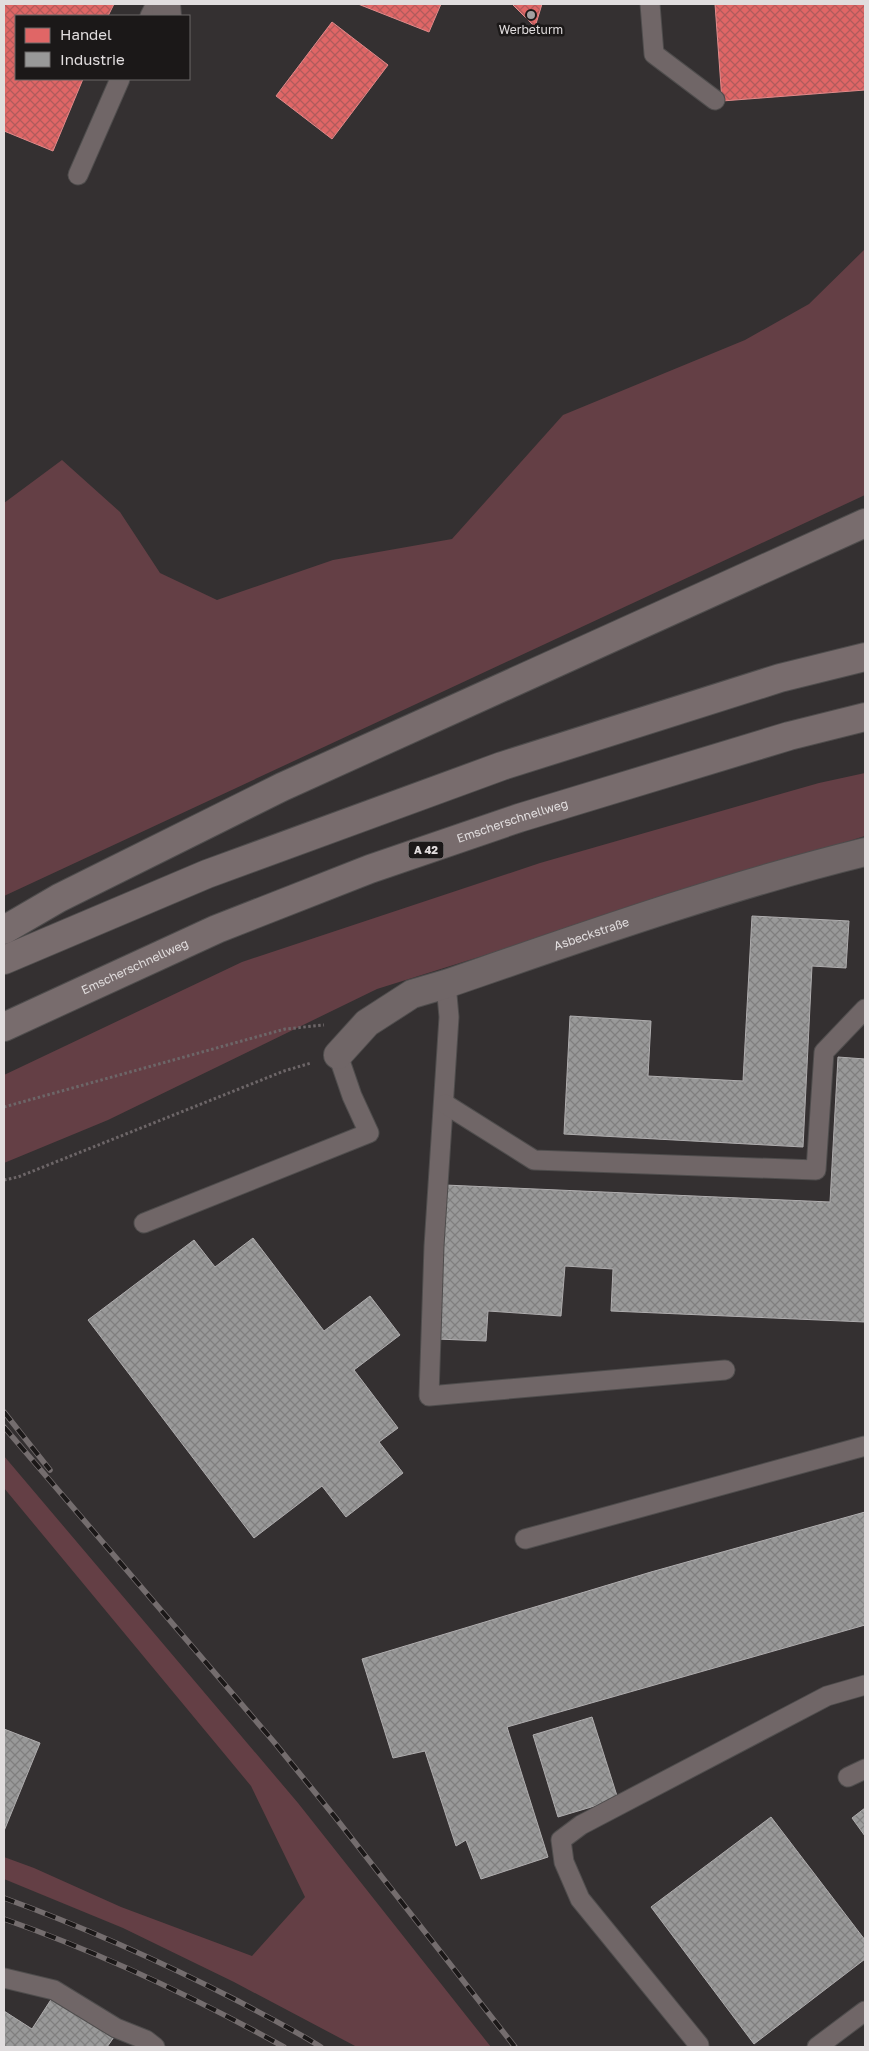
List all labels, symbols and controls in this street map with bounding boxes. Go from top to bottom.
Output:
marker: Werbeturm [525,9,537,21]
legend [15,15,190,80]
place label: Werbeturm [499,22,563,37]
text: Handel [60,25,112,43]
text: Industrie [60,50,125,68]
street label: Emscherschnellweg [455,796,570,846]
road number: A 42 [408,842,444,858]
street label: Asbeckstraße [552,914,631,953]
street label: Emscherschnellweg [79,935,190,997]

